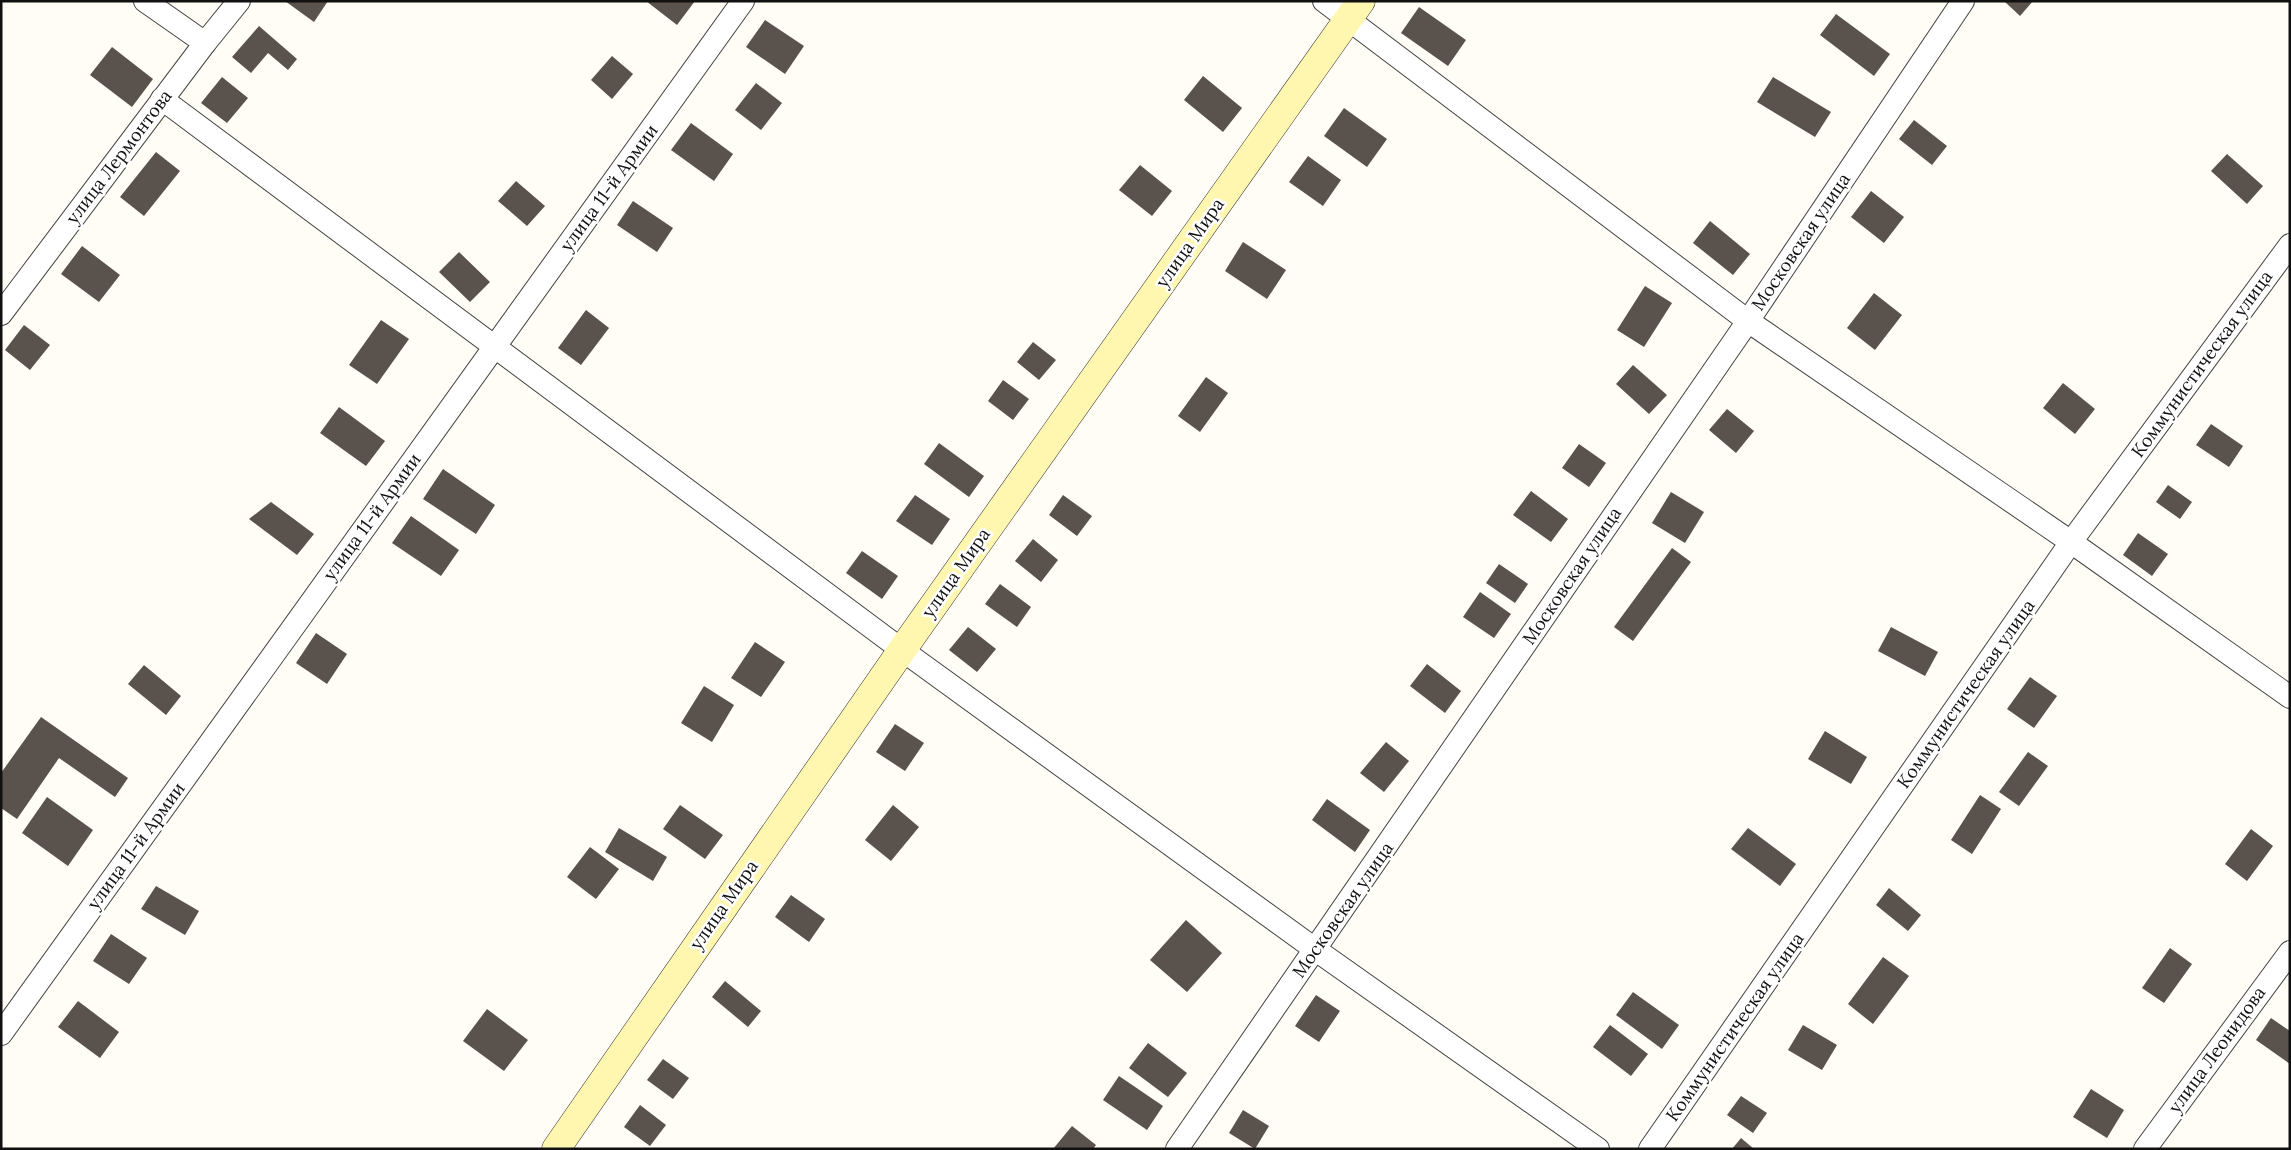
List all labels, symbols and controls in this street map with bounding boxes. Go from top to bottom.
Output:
street label: улица Лермонтова [61,85,177,228]
street label: улица 11-й Армии [555,119,663,256]
street label: Московская улица [1746,169,1855,315]
street label: улица Мира [1150,193,1229,292]
street label: Коммунистическая улица [2126,266,2277,462]
street label: улица 11-й Армии [318,448,426,585]
street label: Московская улица [1517,503,1626,649]
street label: улица Мира [916,523,995,622]
street label: Коммунистическая улица [1892,595,2040,793]
street label: улица 11-й Армии [82,777,190,914]
street label: Московская улица [1287,837,1398,982]
street label: улица Мира [684,855,763,954]
street label: Коммунистическая улица [1661,928,1809,1126]
street label: улица Леонидова [2163,982,2270,1118]

